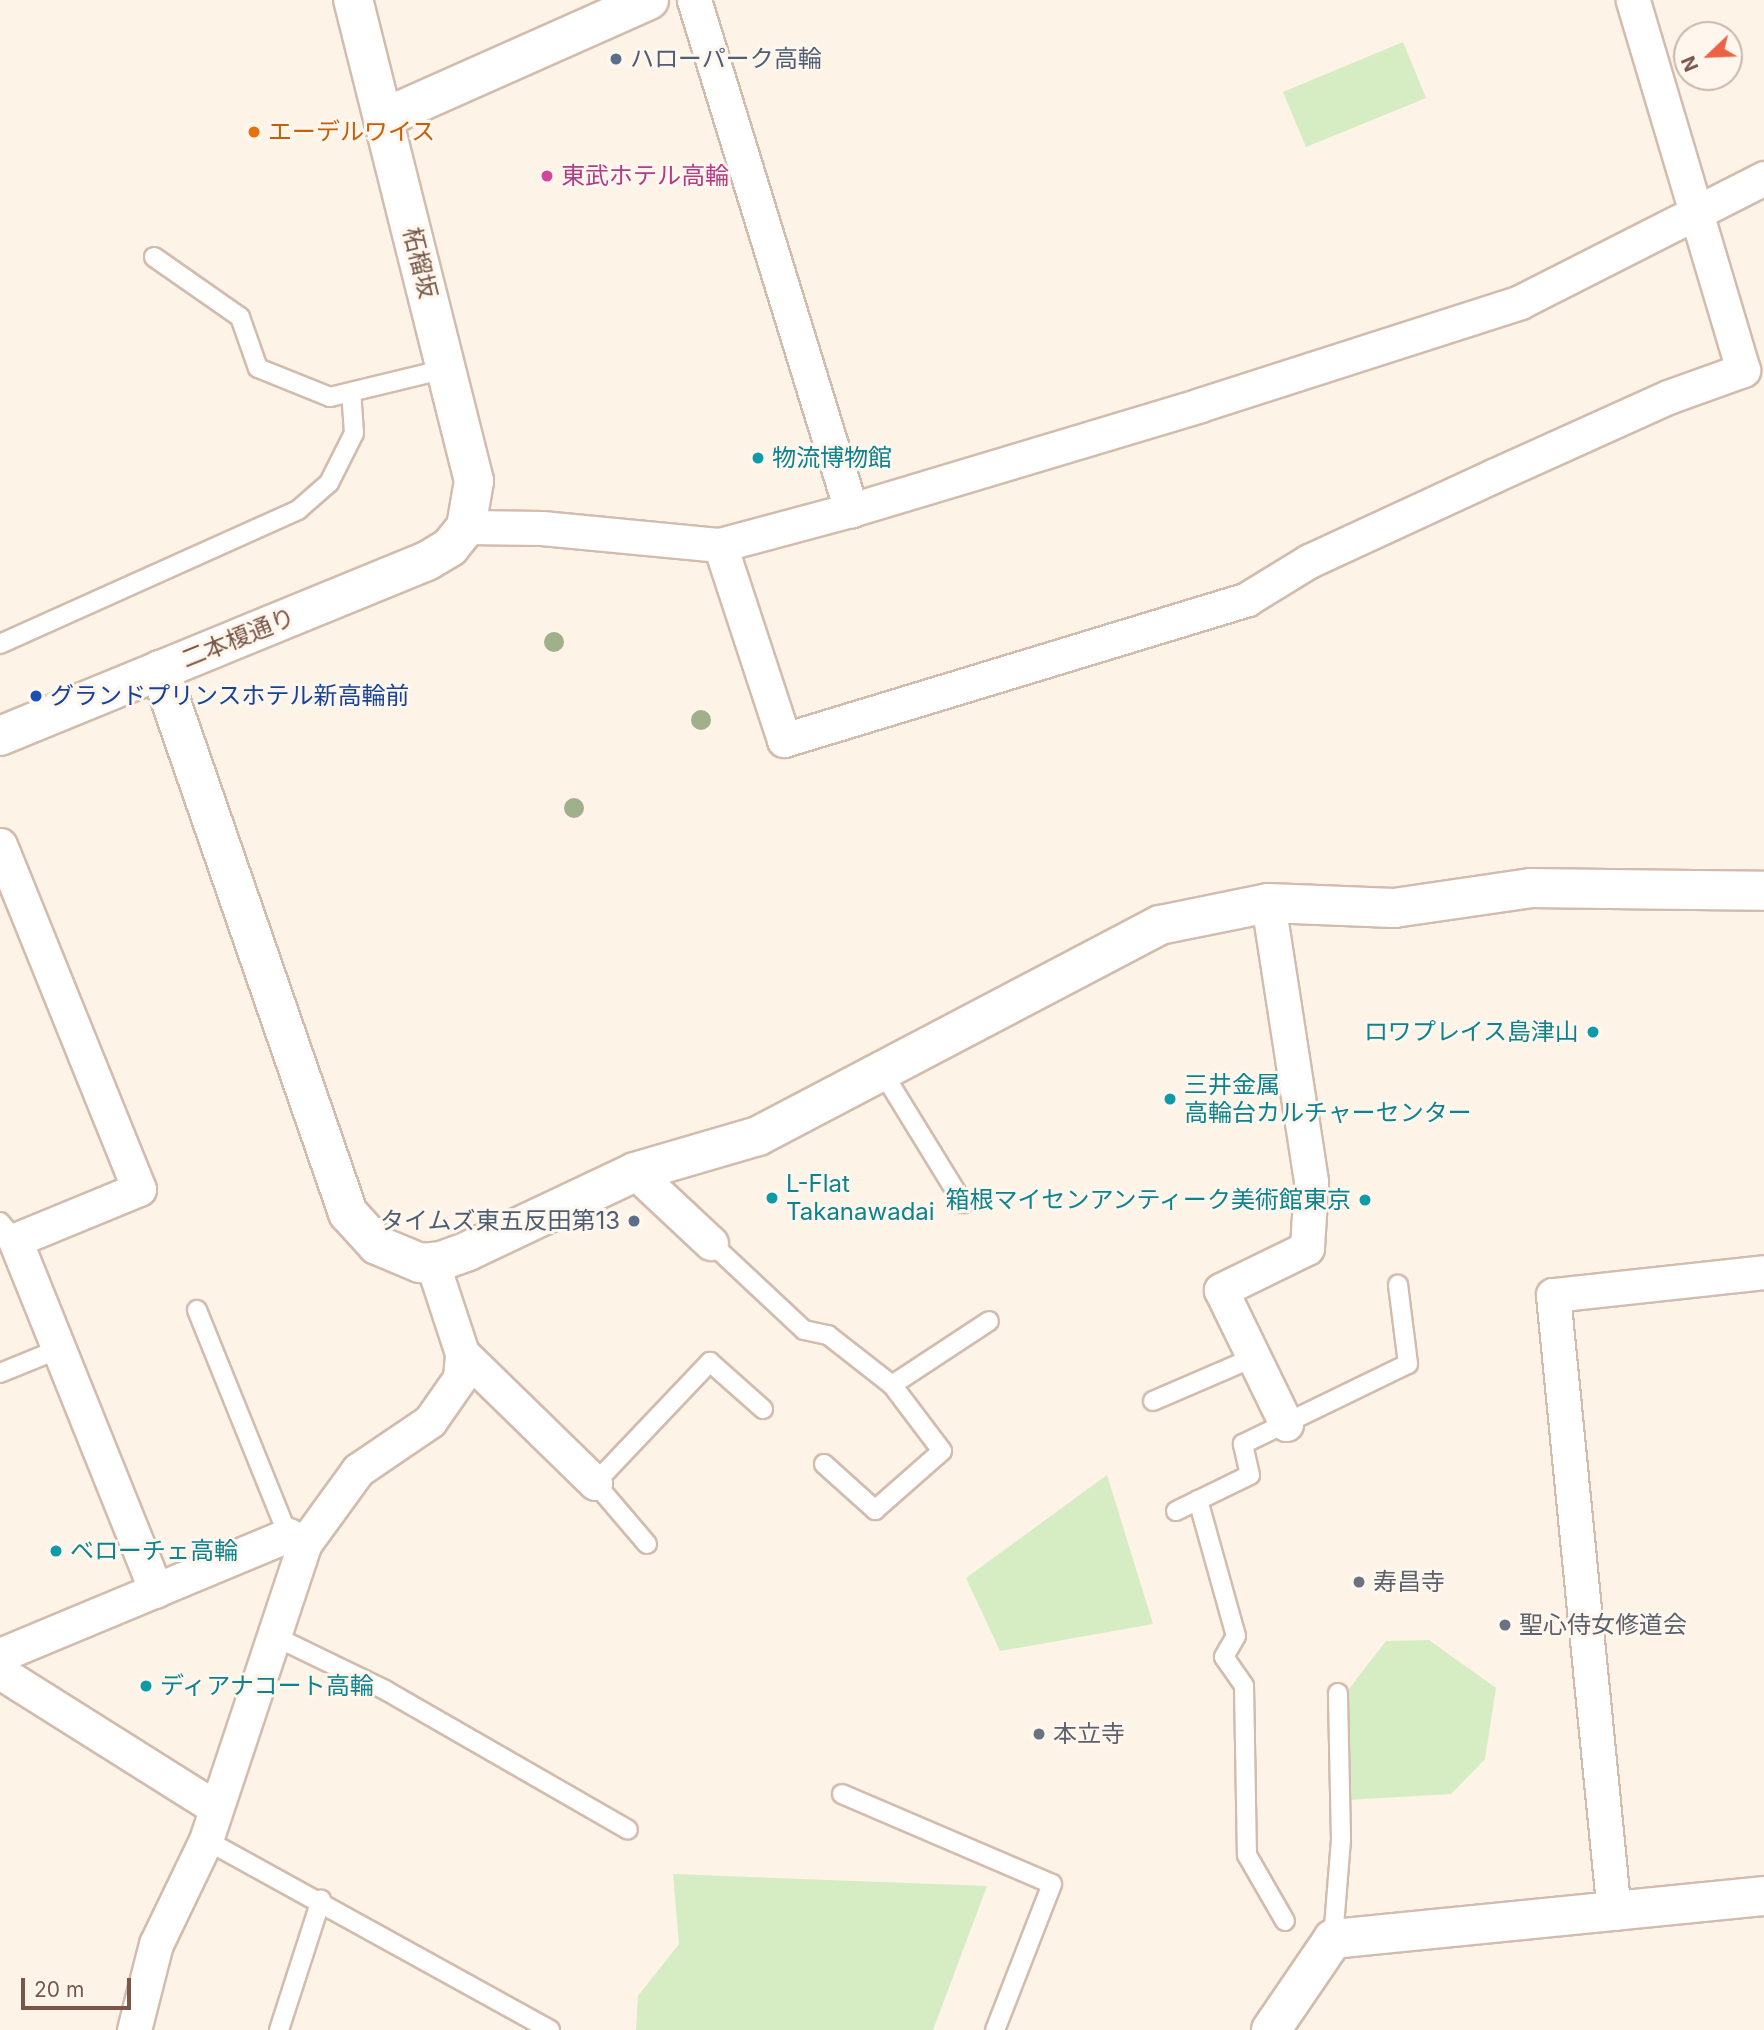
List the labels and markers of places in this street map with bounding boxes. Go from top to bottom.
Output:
place label: ハローパーク高輪 [630,45,822,73]
marker: ハローパーク高輪 [608,51,624,67]
place label: エーデルワイス [268,118,436,146]
marker: エーデルワイス [246,124,262,140]
place label: 東武ホテル高輪 [561,162,729,190]
marker: 東武ホテル高輪 [539,168,555,184]
place label: 物流博物館 [772,444,892,472]
marker: 物流博物館 [750,450,766,466]
place label: グランドプリンスホテル新高輪前 [50,682,410,710]
marker: グランドプリンスホテル新高輪前 [28,688,44,704]
place label: ロワプレイス島津山 [1363,1018,1579,1046]
marker: ロワプレイス島津山 [1585,1024,1601,1040]
place label: 三井金属 高輪台カルチャーセンター [1184,1071,1472,1127]
marker: 三井金属 高輪台カルチャーセンター [1162,1091,1178,1107]
place label: L-Flat Takanawadai [786,1170,935,1226]
place label: 箱根マイセンアンティーク美術館東京 [943,1186,1351,1214]
marker: L-Flat Takanawadai [764,1190,780,1206]
marker: 箱根マイセンアンティーク美術館東京 [1357,1192,1373,1208]
place label: タイムズ東五反田第13 [379,1207,620,1235]
marker: タイムズ東五反田第13 [626,1213,642,1229]
place label: ベローチェ高輪 [70,1537,238,1565]
marker: ベローチェ高輪 [48,1543,64,1559]
place label: 寿昌寺 [1373,1568,1445,1596]
marker: 寿昌寺 [1351,1574,1367,1590]
place label: 聖心侍女修道会 [1519,1611,1687,1639]
marker: 聖心侍女修道会 [1497,1617,1513,1633]
place label: ディアナコート高輪 [160,1672,376,1700]
marker: ディアナコート高輪 [138,1678,154,1694]
place label: 本立寺 [1053,1720,1125,1748]
marker: 本立寺 [1031,1726,1047,1742]

